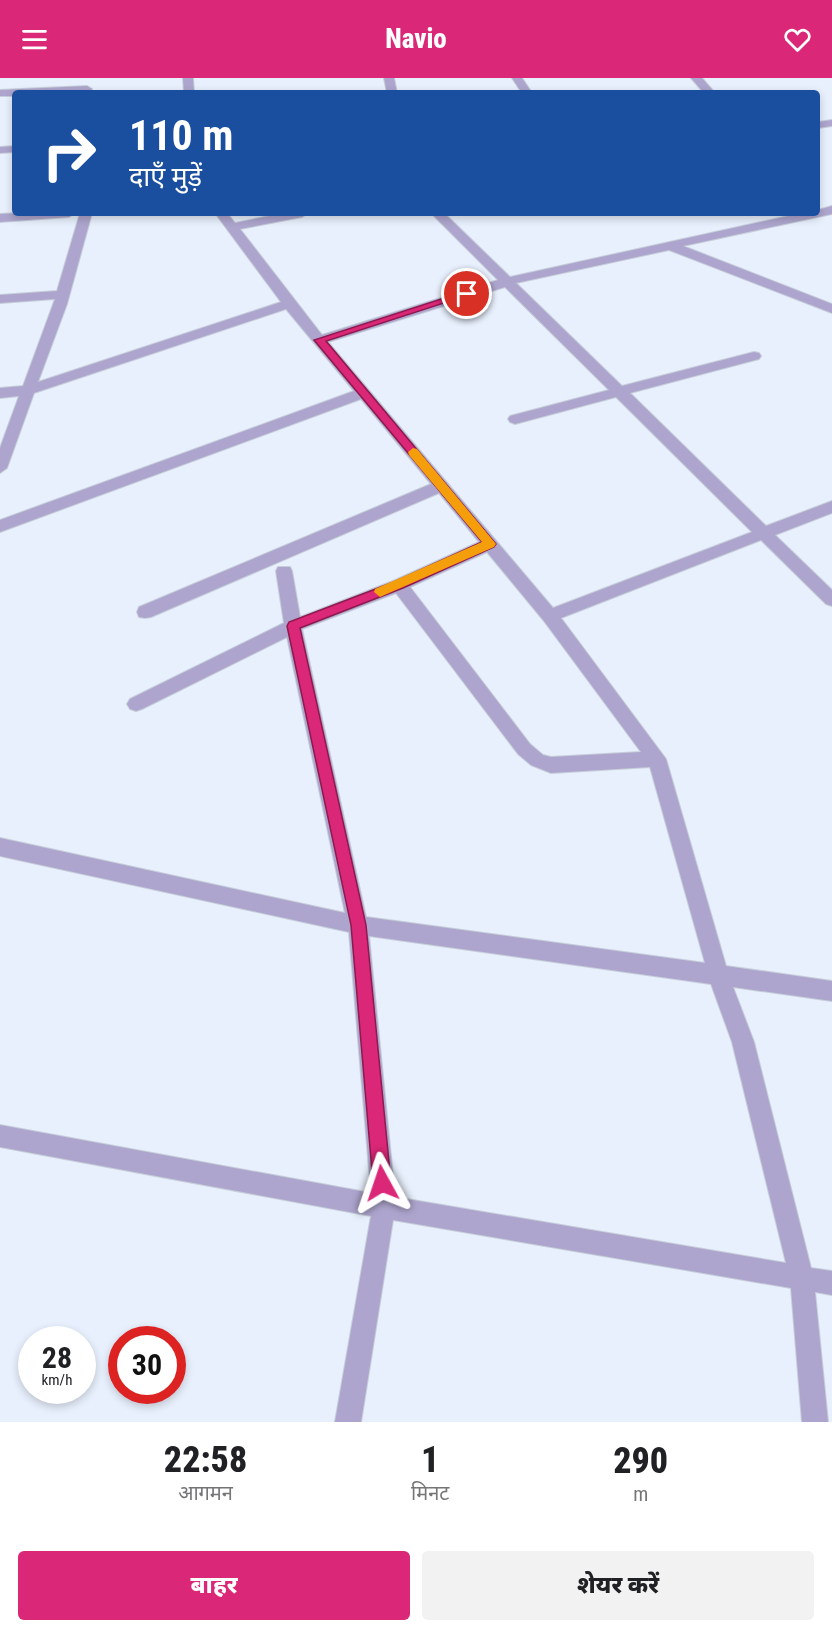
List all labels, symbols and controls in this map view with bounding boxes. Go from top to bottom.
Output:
icon: menu [18,23,51,56]
text: Navio [385,23,447,55]
icon: heart [781,23,814,56]
text: 110 m [129,111,234,160]
icon: right [30,114,108,192]
text: दाएँ मुड़ें [129,161,202,193]
pin [441,268,492,319]
icon: arrive [450,277,483,310]
position arrow [350,1151,414,1215]
speed limit sign: 30 [108,1326,186,1404]
text: 28 [42,1340,72,1375]
text: km/h [42,1371,72,1389]
text: 22:58 [164,1439,247,1481]
text: 1 [421,1439,439,1481]
text: 290 [613,1440,668,1482]
text: आगमन [178,1481,233,1505]
text: मिनट [411,1481,449,1505]
text: m [633,1482,648,1506]
button: बाहर [18,1551,410,1620]
button: शेयर करें [422,1551,814,1620]

